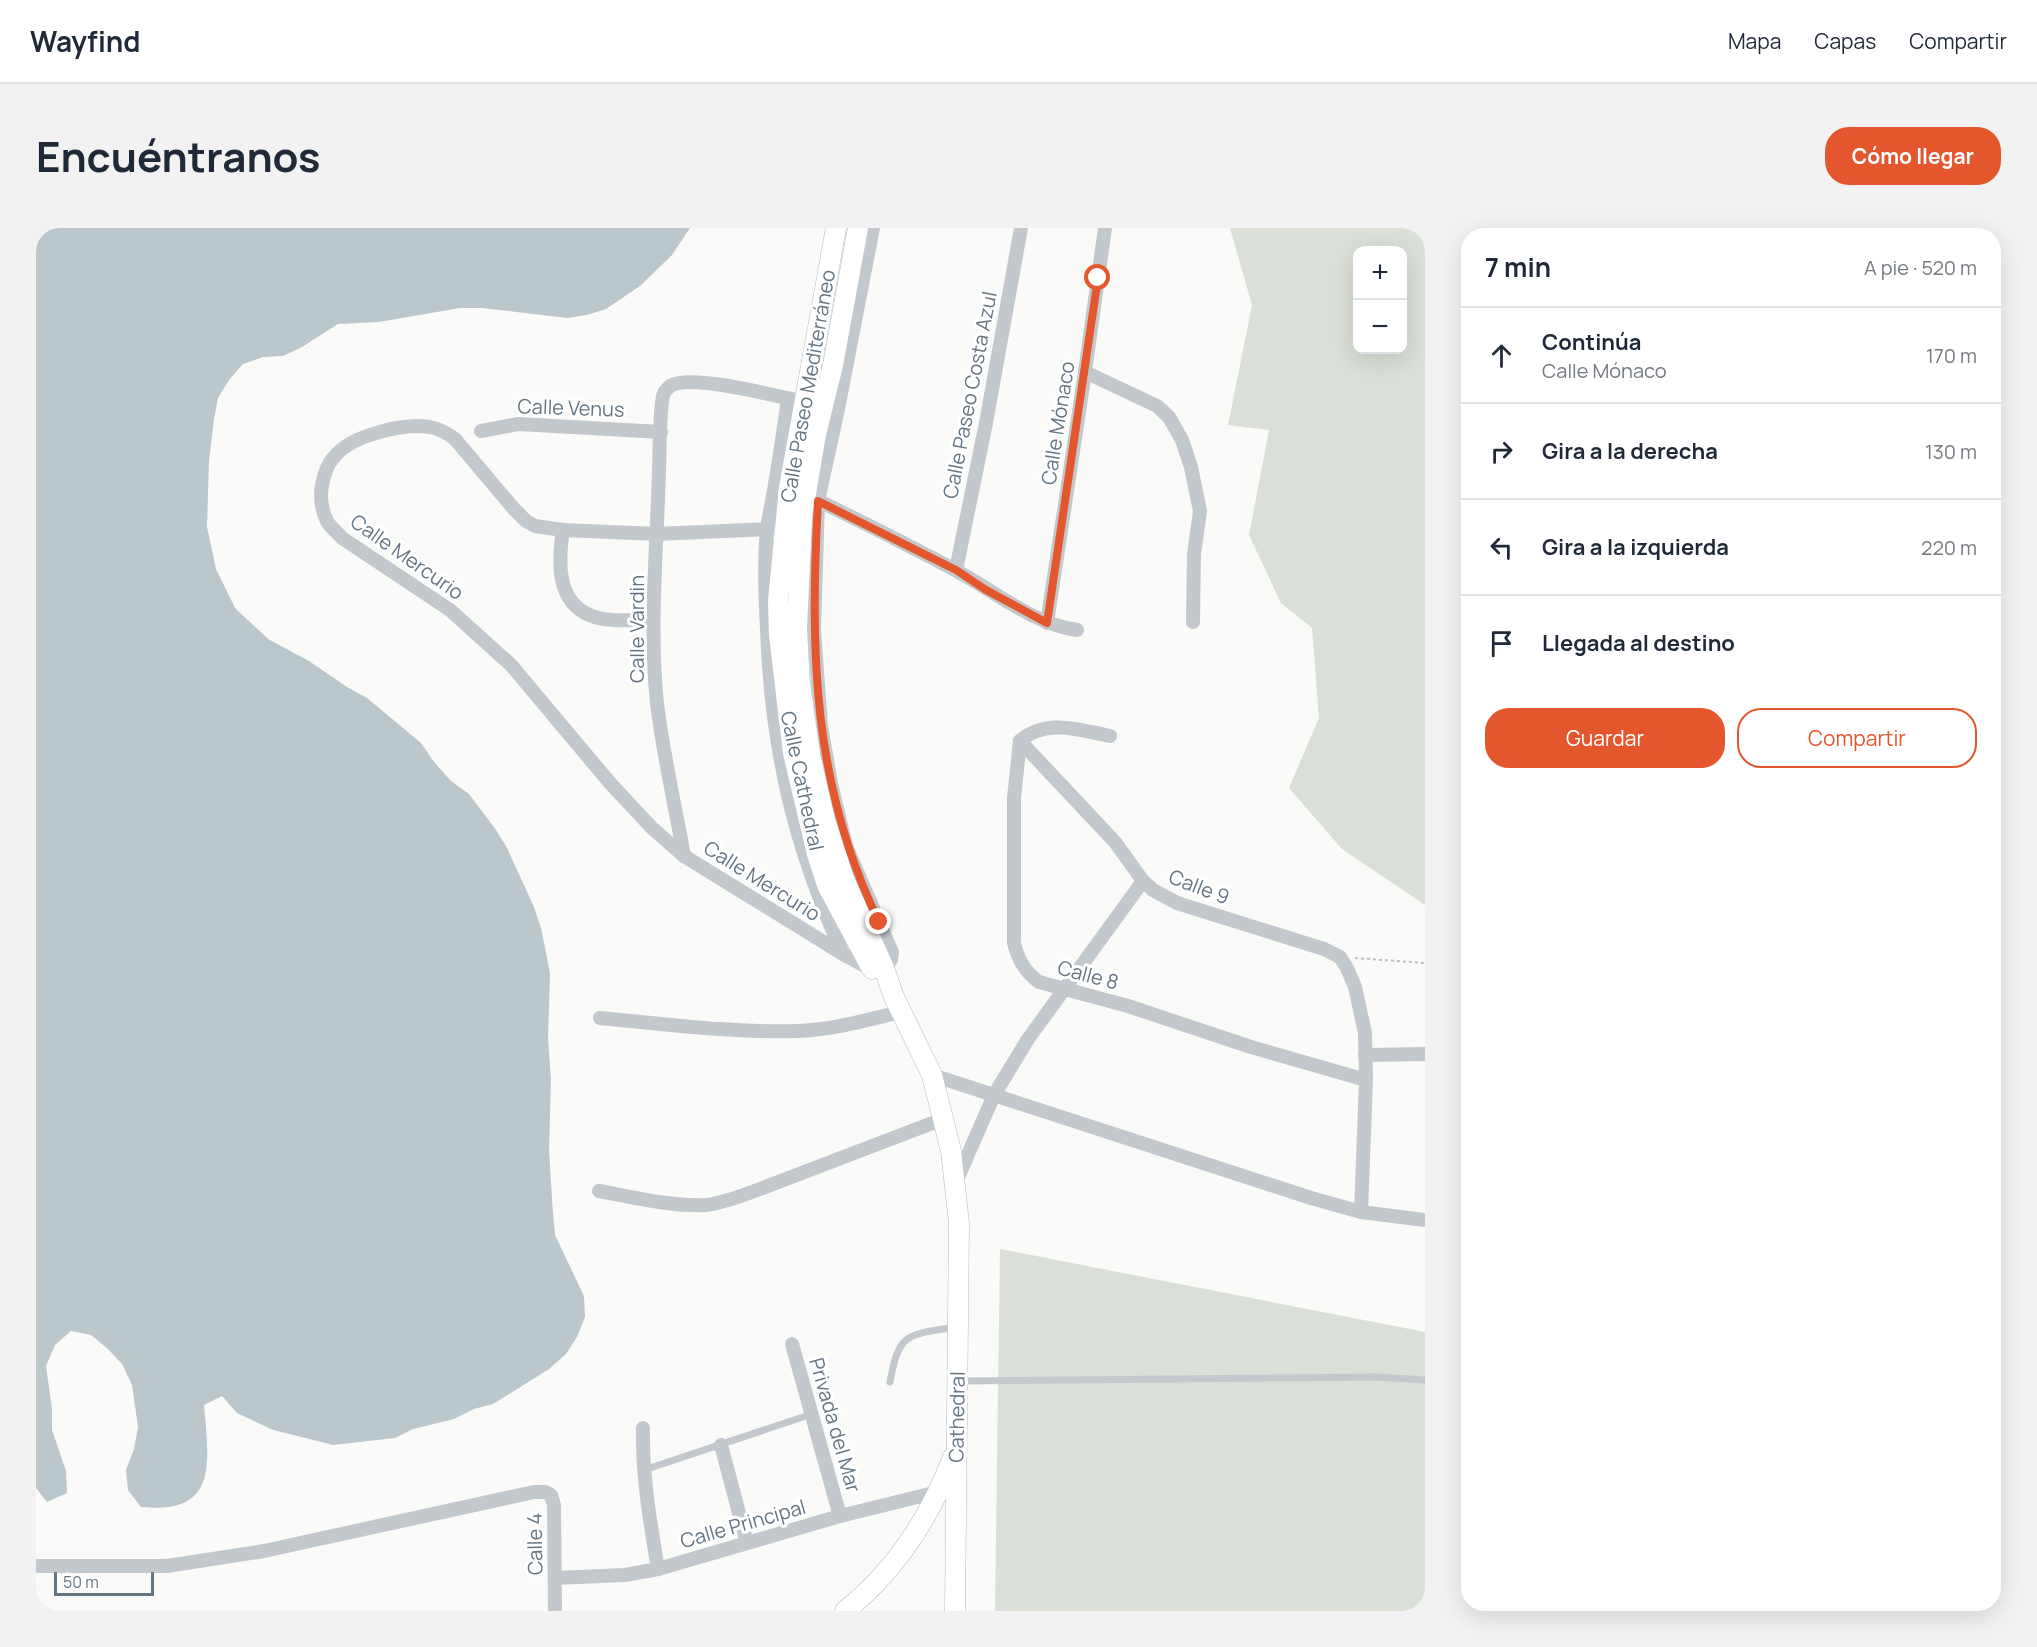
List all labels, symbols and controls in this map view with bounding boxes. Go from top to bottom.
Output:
text: Wayfind [30,22,140,60]
text: Mapa [1728,27,1781,55]
text: Capas [1814,27,1876,55]
text: Compartir [1909,27,2007,55]
text: Encuéntranos [36,127,321,185]
button: Cómo llegar [1825,127,2001,185]
map controls [1353,246,1407,354]
button: + [1353,246,1407,300]
text: 7 min [1485,249,1551,285]
text: A pie · 520 m [1864,254,1977,281]
route start [1084,264,1110,290]
street label: Calle Paseo Mediterráneo [774,267,841,504]
street label: Calle Paseo Costa Azul [936,289,1003,501]
button: − [1353,300,1407,354]
text: Continúa [1542,327,1642,357]
icon: ahead [1485,339,1518,372]
text: 170 m [1926,342,1977,369]
text: Calle Mónaco [1542,357,1667,384]
street label: Calle Mónaco [1034,359,1081,487]
street label: Calle Venus [517,392,625,423]
icon: right [1485,435,1518,468]
text: Gira a la derecha [1542,436,1718,466]
text: 130 m [1925,438,1977,465]
street label: Calle Mercurio [345,507,469,606]
icon: left [1485,531,1518,564]
text: Gira a la izquierda [1542,532,1729,562]
text: 220 m [1921,534,1977,561]
street label: Calle Vardin [623,575,650,683]
icon: arrive [1485,627,1518,660]
text: Llegada al destino [1542,628,1735,658]
button: Guardar [1485,708,1725,768]
button: Compartir [1737,708,1977,768]
street label: Calle Cathedral [775,709,830,853]
street label: Calle Mercurio [699,834,826,927]
street label: Calle 9 [1165,863,1233,910]
route end [865,908,891,934]
street label: Calle 8 [1055,953,1122,996]
street label: Privada del Mar [803,1354,868,1495]
street label: Cathedral [942,1371,971,1463]
street label: Calle Principal [677,1493,809,1554]
street label: Calle 4 [520,1513,549,1575]
scale bar [54,1569,154,1596]
text: 50 m [63,1571,99,1593]

